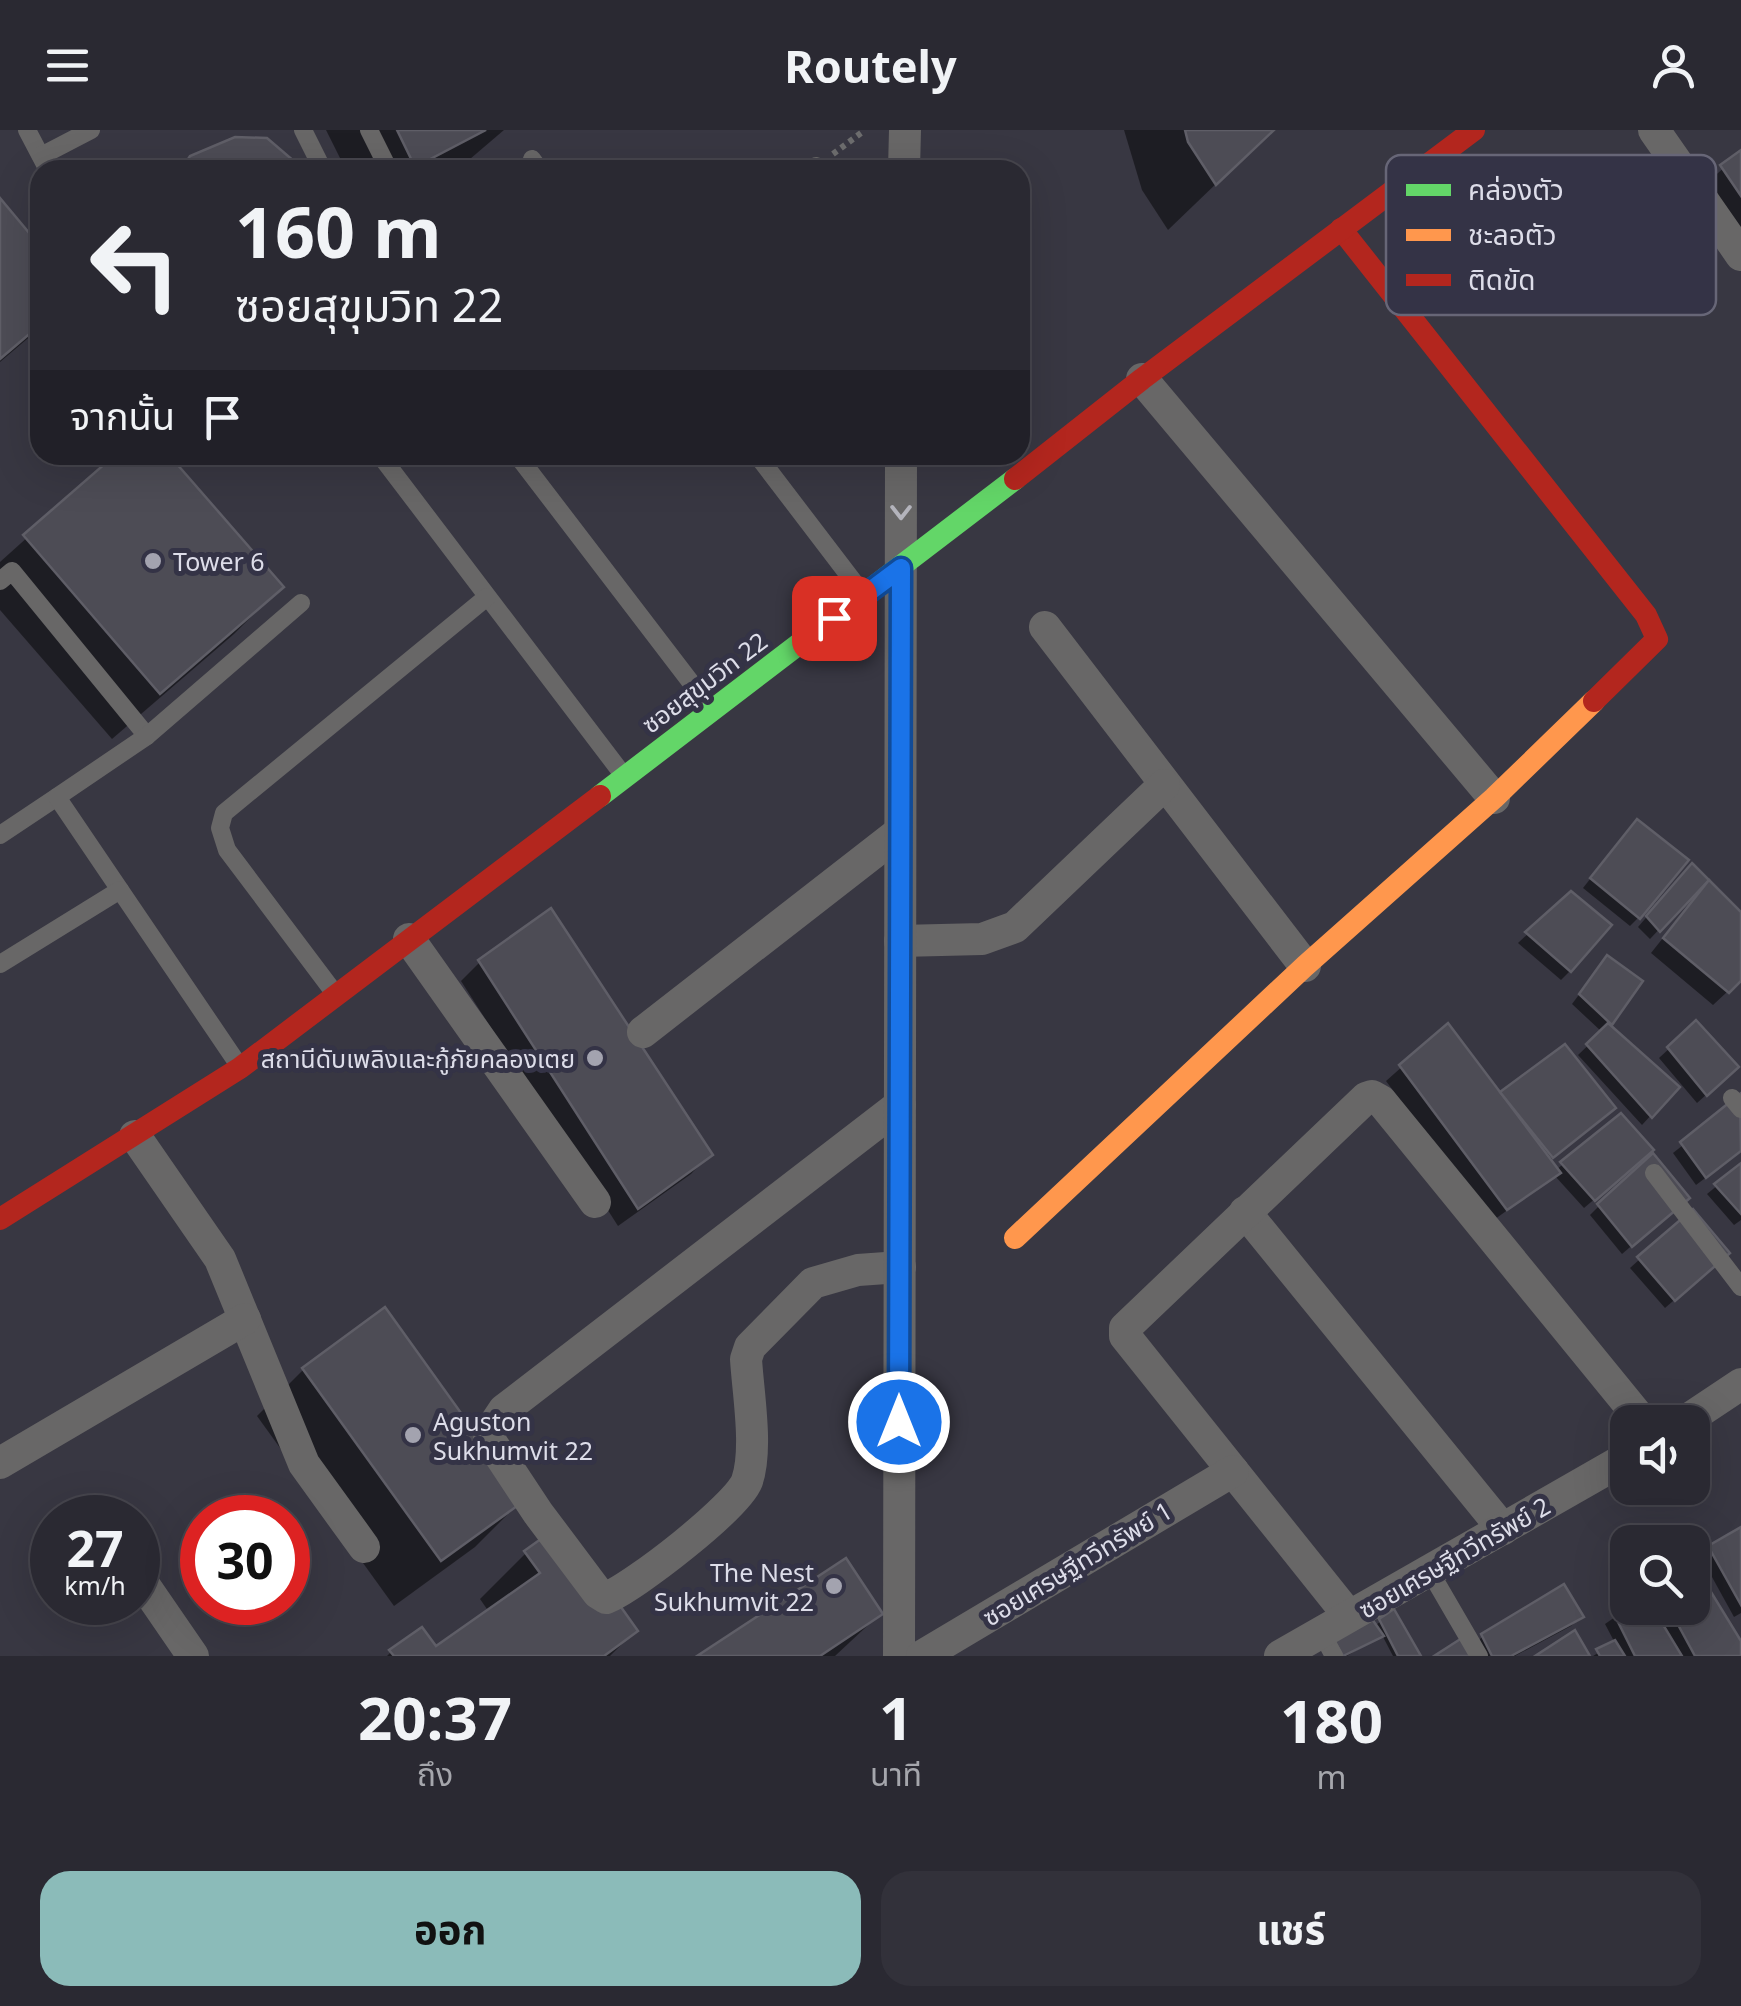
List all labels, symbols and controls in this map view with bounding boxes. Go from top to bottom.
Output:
text: Routely [784,35,957,96]
icon: menu [40,38,95,93]
icon: person [1646,38,1701,93]
legend [1386,155,1716,315]
text: คล่องตัว [1468,170,1564,208]
text: 160 m [235,183,442,279]
icon: left [70,200,200,330]
text: ชะลอตัว [1468,215,1557,253]
text: ติดขัด [1468,260,1536,298]
text: ซอยสุขุมวิท 22 [235,274,503,335]
text: จากนั้น [70,389,175,441]
icon: arrive [195,390,250,445]
one-way arrow [890,504,912,520]
place label: Tower 6 [173,544,265,578]
marker: Tower 6 [142,550,164,572]
pin [792,576,877,661]
icon: arrive [807,591,862,646]
street label: ซอยสุขุมวิท 22 [634,624,774,740]
place label: สถานีดับเพลิงและกู้ภัยคลองเตย [261,1041,575,1075]
marker: สถานีดับเพลิงและกู้ภัยคลองเตย [584,1047,606,1069]
position arrow [847,1370,951,1474]
place label: Aguston Sukhumvit 22 [433,1404,593,1467]
map controls [1610,1405,1710,1625]
button: sound [1610,1405,1710,1505]
marker: Aguston Sukhumvit 22 [402,1424,424,1446]
street label: ซอยเศรษฐีทวีทรัพย์ 2 [1352,1488,1556,1626]
street label: ซอยเศรษฐีทวีทรัพย์ 1 [976,1493,1178,1633]
speed limit sign: 30 [180,1495,310,1625]
text: 27 [66,1514,124,1582]
button: search [1610,1525,1710,1625]
place label: The Nest Sukhumvit 22 [654,1555,814,1618]
text: km/h [64,1568,126,1602]
marker: The Nest Sukhumvit 22 [823,1575,845,1597]
text: 20:37 [358,1676,512,1758]
text: 1 [879,1676,913,1758]
text: 180 [1280,1679,1383,1761]
text: ถึง [417,1752,453,1795]
text: นาที [870,1752,922,1795]
text: m [1317,1755,1347,1798]
button: ออก [40,1871,861,1986]
button: แชร์ [881,1871,1701,1986]

